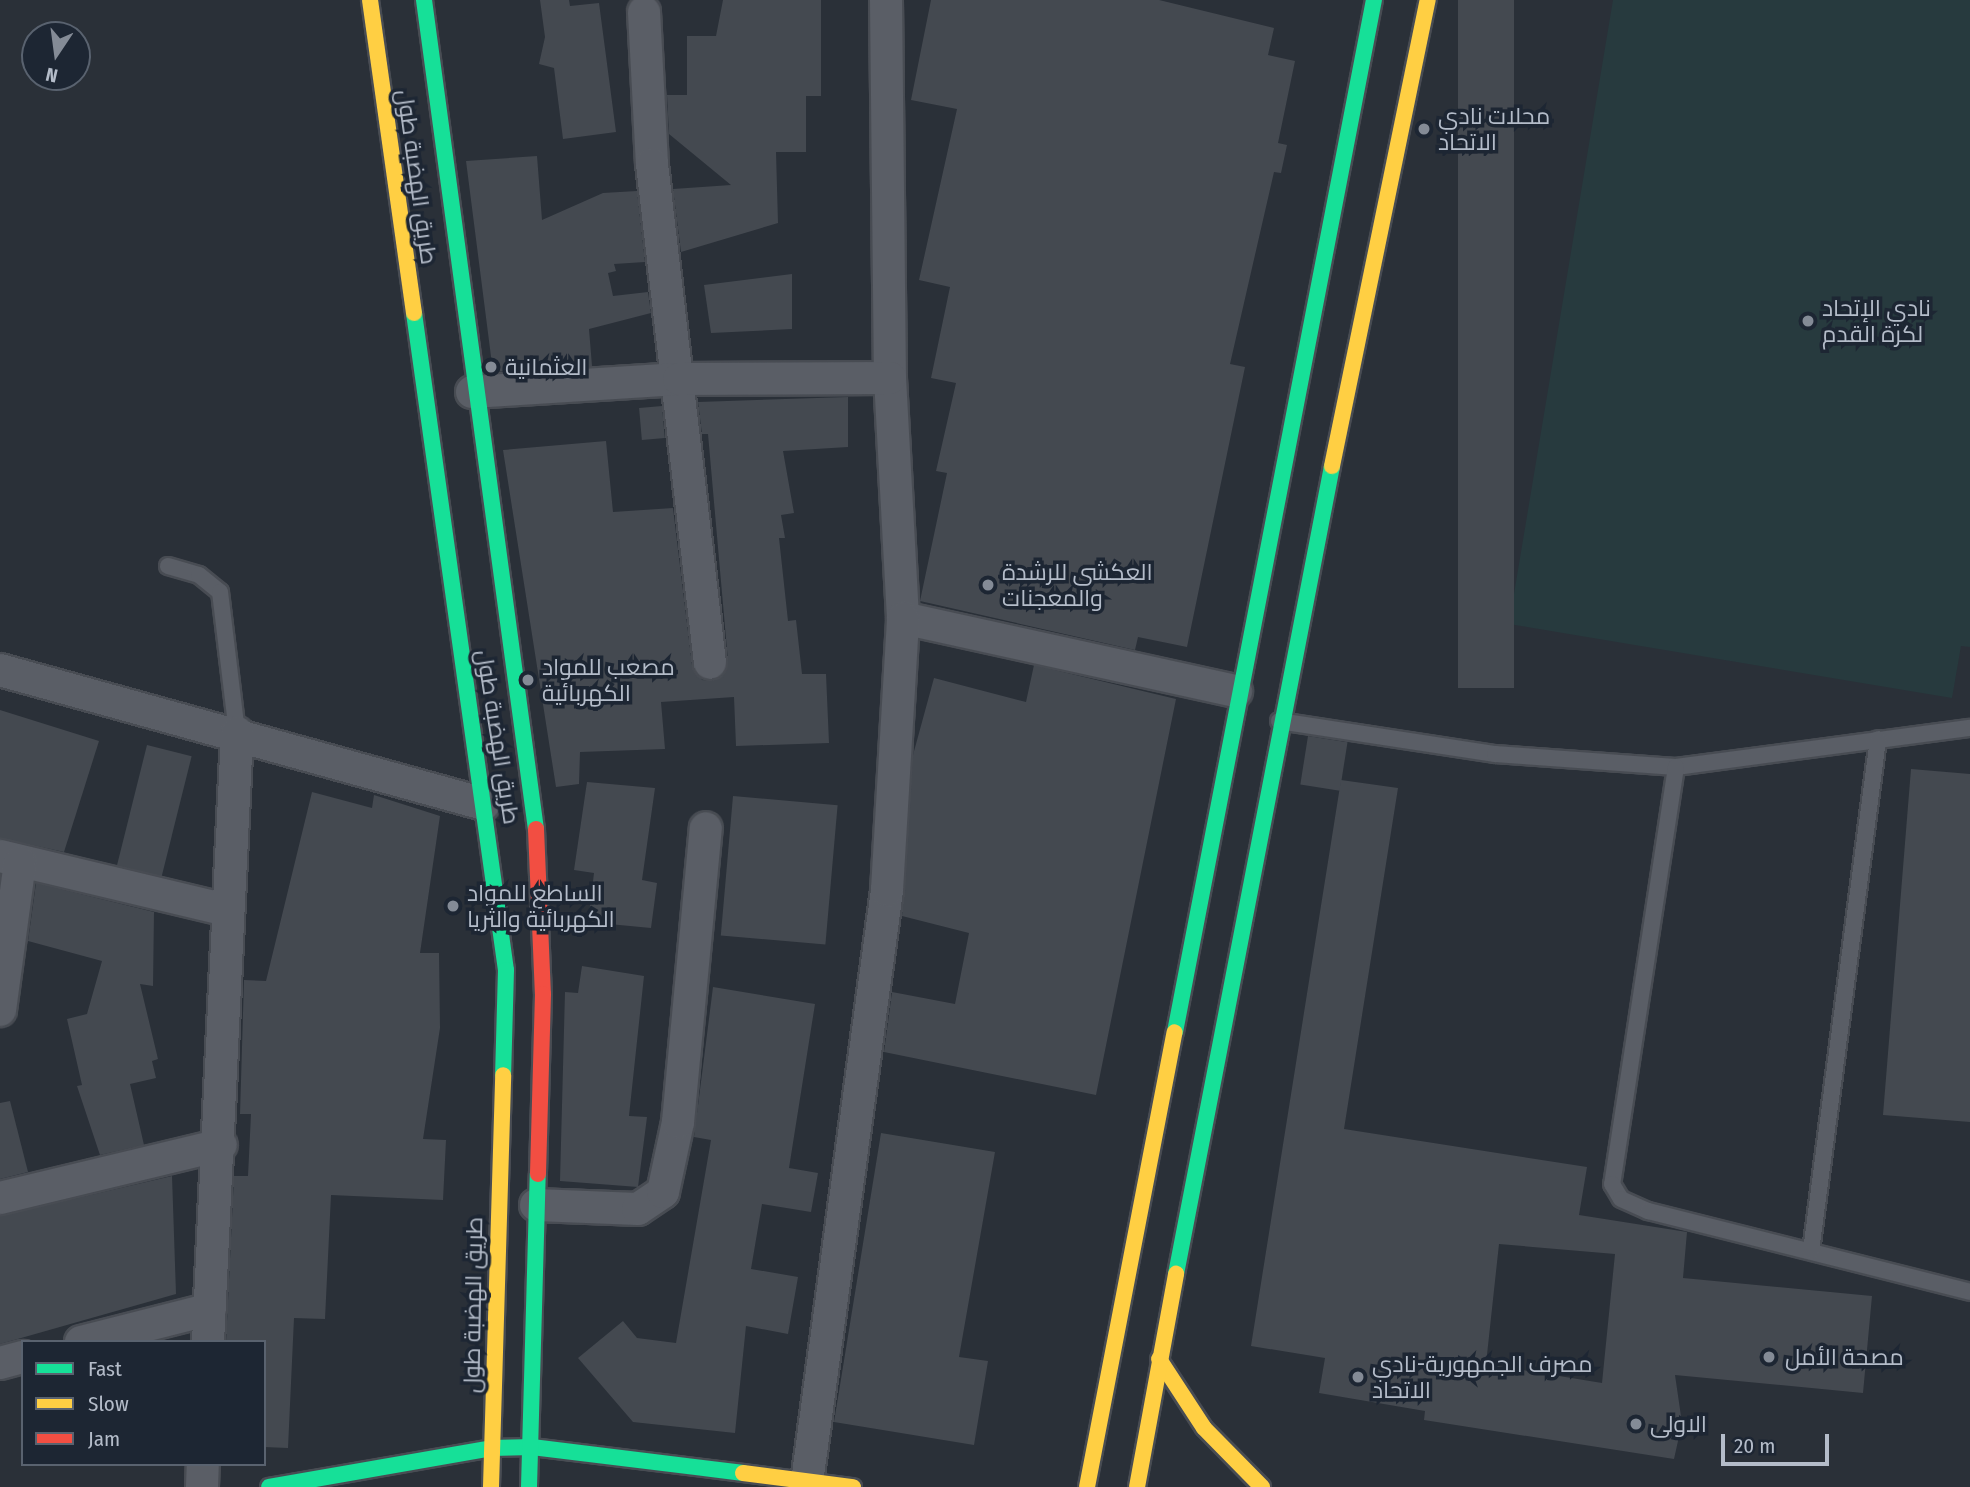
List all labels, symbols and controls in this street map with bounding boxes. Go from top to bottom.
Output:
north arrow [21,21,91,91]
text: N [43,63,60,87]
street label: طريق الهضبة طول [391,88,443,266]
place label: محلات نادي الاتحاد [1438,102,1550,156]
marker: محلات نادي الاتحاد [1416,121,1432,137]
place label: نادي الإتحاد لكرة القدم [1822,294,1931,348]
marker: نادي الإتحاد لكرة القدم [1800,313,1816,329]
place label: العثمانية [505,353,587,381]
marker: العثمانية [483,359,499,375]
place label: العكشي للرشدة والمعجنات [1002,558,1153,612]
marker: العكشي للرشدة والمعجنات [980,577,996,593]
street label: طريق الهضبة طول [471,648,525,826]
place label: مصعب للمواد الكهربائية [542,653,675,707]
marker: مصعب للمواد الكهربائية [520,672,536,688]
place label: الساطع للمواد الكهربائية والثريا [467,879,615,933]
marker: الساطع للمواد الكهربائية والثريا [445,898,461,914]
street label: طريق الهضبة طول [458,1217,488,1393]
legend [21,1340,266,1466]
place label: مصحة الأمل [1785,1343,1904,1371]
marker: مصحة الأمل [1759,1347,1779,1367]
place label: مصرف الجمهورية-نادي الاتحاد [1372,1350,1593,1404]
text: Fast [88,1356,122,1382]
marker: مصرف الجمهورية-نادي الاتحاد [1350,1369,1366,1385]
text: Slow [88,1391,129,1417]
place label: الاولى [1650,1410,1707,1438]
marker: الاولى [1628,1416,1644,1432]
scale bar [1725,1420,1834,1464]
text: Jam [88,1426,120,1452]
text: 20 m [1734,1433,1775,1459]

